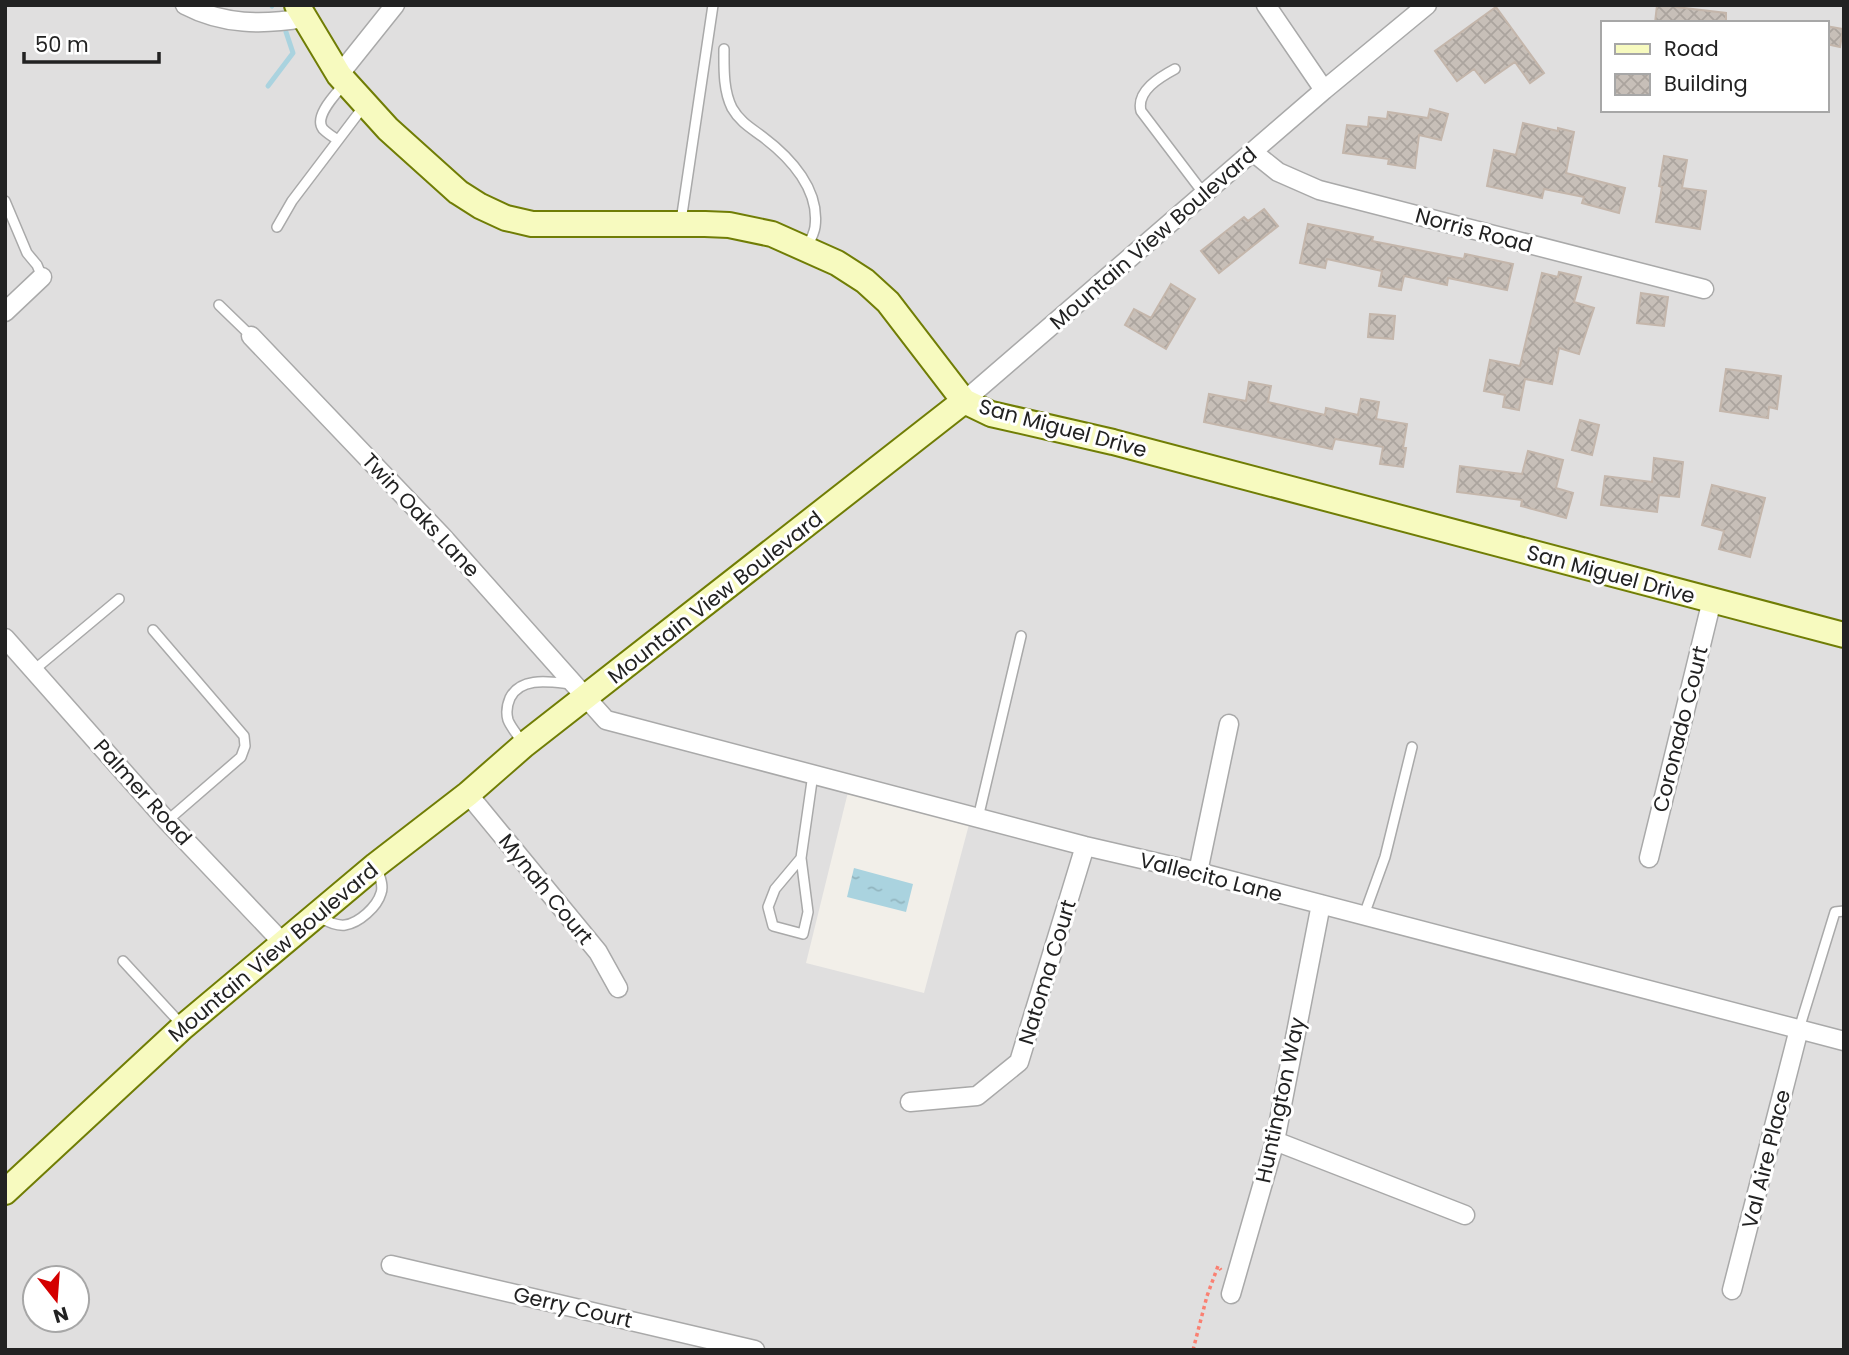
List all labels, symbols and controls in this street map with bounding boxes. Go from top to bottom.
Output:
scale bar [24,21,159,65]
legend [1601,21,1828,112]
text: 50 m [35,30,89,59]
text: Road [1664,34,1719,63]
text: Building [1664,69,1748,98]
street label: Mountain View Boulevard [1043,140,1263,336]
street label: Norris Road [1412,200,1536,260]
street label: San Miguel Drive [976,392,1150,464]
street label: Twin Oaks Lane [356,446,486,584]
street label: Mountain View Boulevard [601,504,829,690]
street label: San Miguel Drive [1524,538,1698,610]
street label: Coronado Court [1645,643,1715,815]
street label: Palmer Road [87,732,199,852]
street label: Mynah Court [492,827,600,951]
street label: Vallecito Lane [1137,845,1285,909]
street label: Mountain View Boulevard [162,856,384,1048]
street label: Natoma Court [1011,896,1083,1048]
street label: Huntington Way [1248,1014,1312,1185]
street label: Val Aire Place [1735,1086,1797,1232]
north arrow [21,1264,91,1334]
street label: Gerry Court [511,1279,635,1335]
text: N [50,1300,72,1330]

